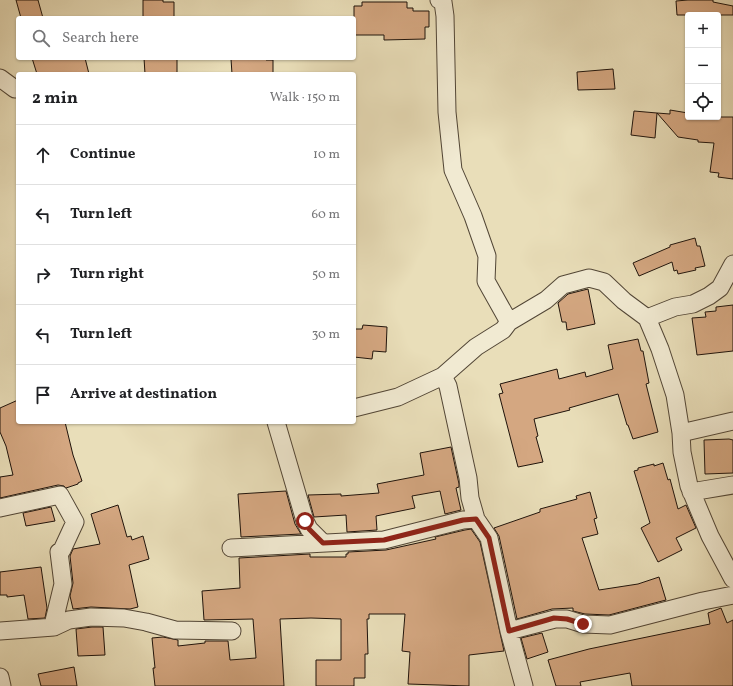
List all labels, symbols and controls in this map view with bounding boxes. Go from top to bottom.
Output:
map controls [685,12,721,120]
button: + [685,12,721,48]
search box [16,16,356,60]
icon: search [30,27,52,49]
text: Search here [62,28,139,49]
button: − [685,48,721,84]
button: locate [685,84,721,120]
text: 2 min [32,87,78,110]
text: Walk · 150 m [270,89,340,107]
icon: ahead [32,144,54,166]
text: Continue [70,144,135,165]
text: 10 m [313,146,340,164]
icon: left [32,204,54,226]
text: Turn left [70,204,132,225]
text: 60 m [312,206,340,224]
icon: right [32,264,54,286]
text: Turn right [70,264,144,285]
text: 50 m [312,266,340,284]
icon: left [32,324,54,346]
text: Turn left [70,324,132,345]
text: 30 m [312,326,340,344]
icon: arrive [32,384,54,406]
text: Arrive at destination [70,384,217,405]
route start [296,512,314,530]
route end [574,615,592,633]

